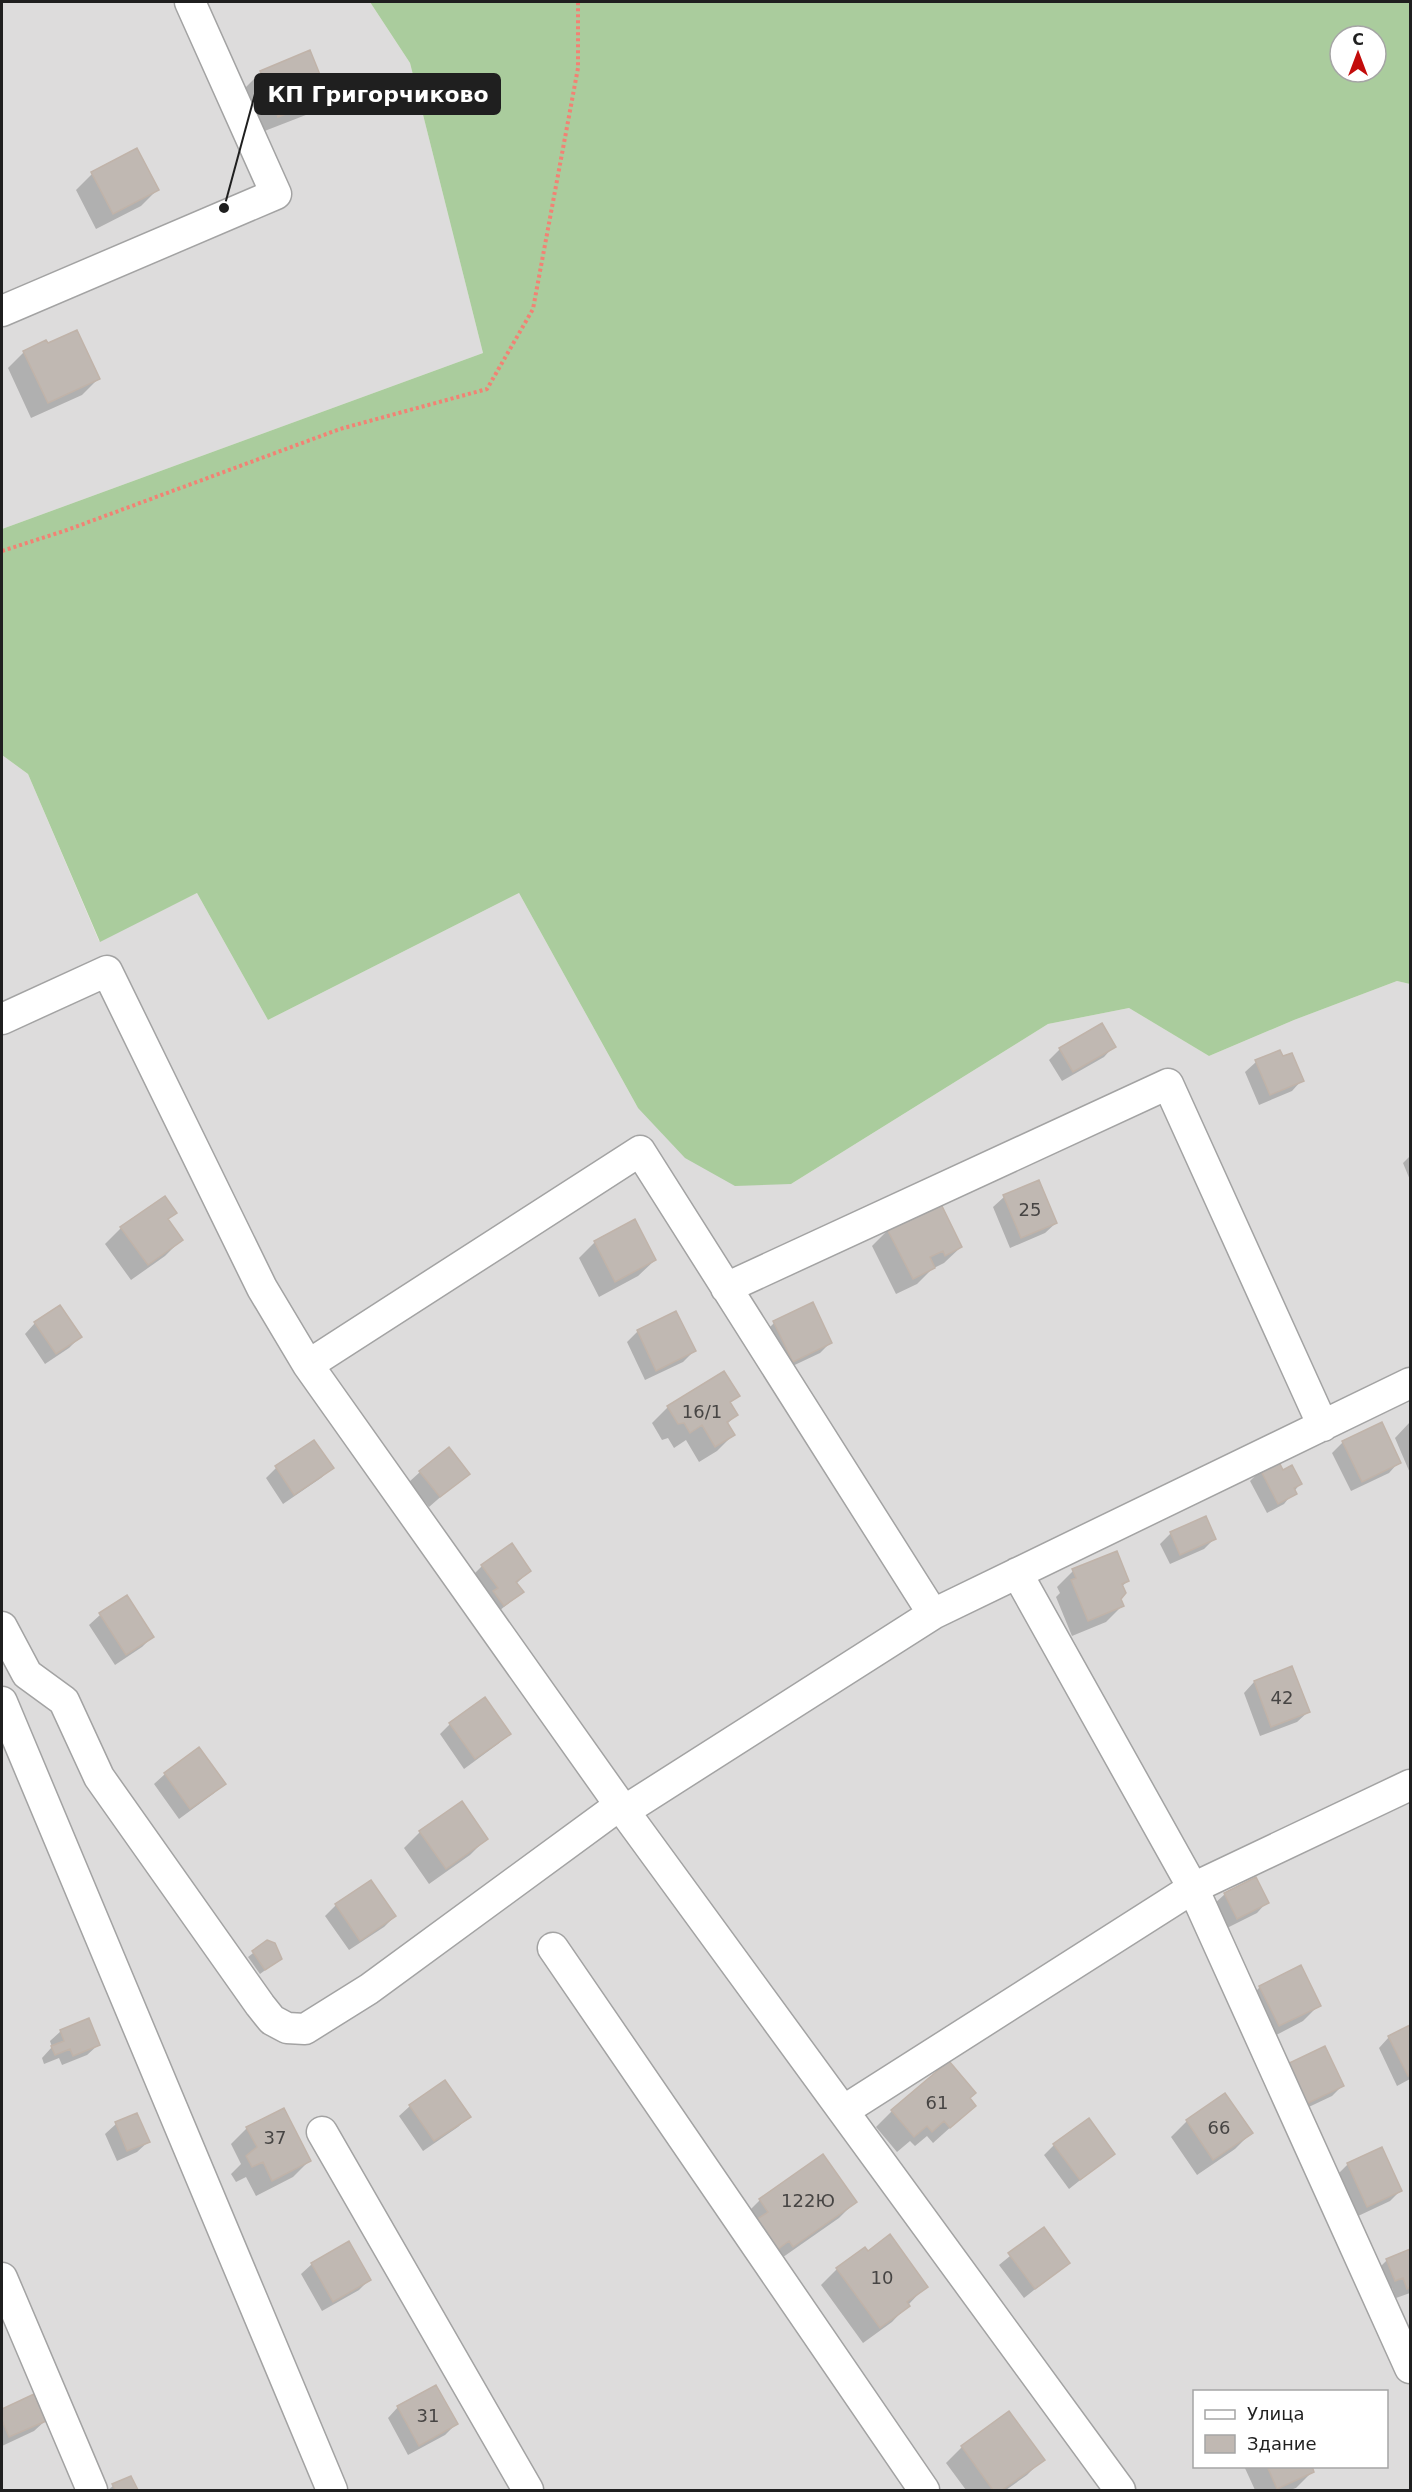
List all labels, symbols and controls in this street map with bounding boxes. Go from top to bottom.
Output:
north arrow [1328,24,1388,84]
text: С [1352,30,1364,49]
callout: КП Григорчиково [255,74,500,114]
text: КП Григорчиково [267,82,489,107]
house number: 25 [1019,1199,1041,1220]
house number: 16/1 [682,1401,722,1422]
house number: 42 [1271,1687,1293,1708]
house number: 61 [926,2092,948,2113]
house number: 66 [1208,2117,1230,2138]
house number: 37 [264,2127,286,2148]
house number: 122Ю [781,2190,835,2211]
house number: 10 [871,2267,893,2288]
legend [1193,2390,1388,2468]
text: Улица [1247,2403,1304,2424]
house number: 31 [417,2405,439,2426]
text: Здание [1247,2433,1317,2454]

